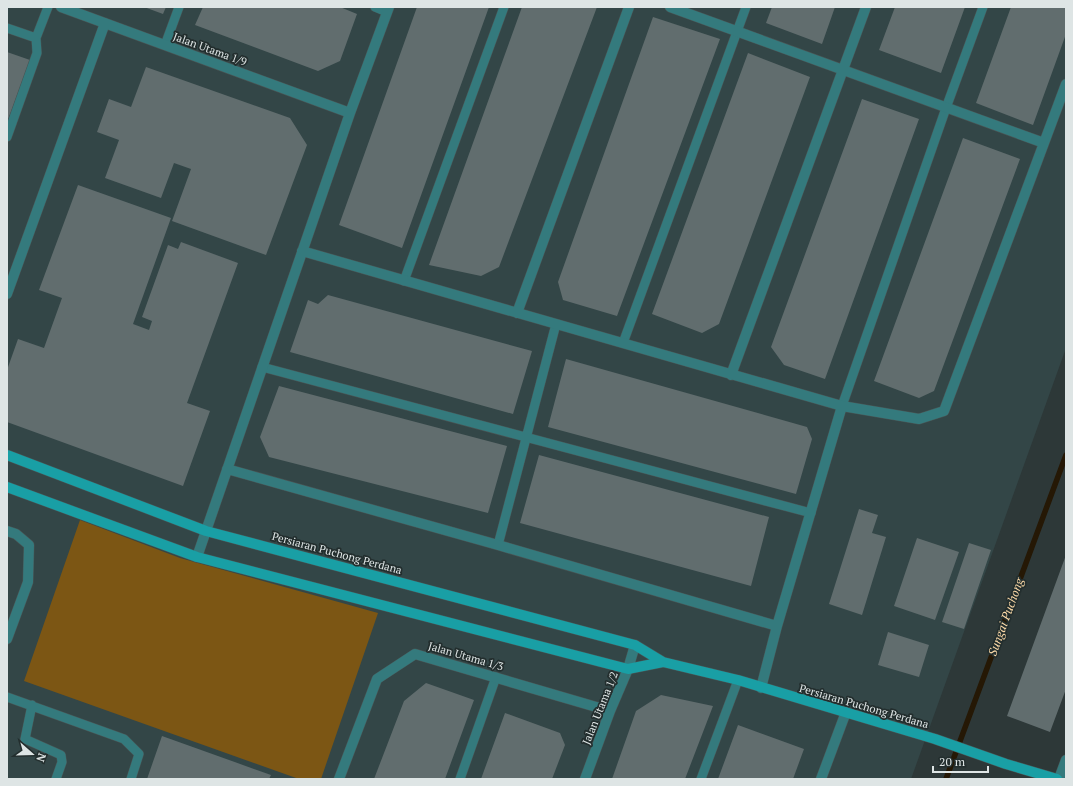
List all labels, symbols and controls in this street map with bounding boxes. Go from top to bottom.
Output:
street label: Jalan Utama 1/9 [171,29,249,69]
street label: Persiaran Puchong Perdana [271,529,404,577]
water label: Sungai Puchong [984,575,1027,658]
street label: Jalan Utama 1/3 [427,639,505,673]
street label: Jalan Utama 1/2 [579,669,621,747]
street label: Persiaran Puchong Perdana [798,681,931,731]
north arrow [12,734,52,774]
scale bar [933,748,988,774]
text: N [33,751,49,764]
text: 20 m [939,754,966,769]

